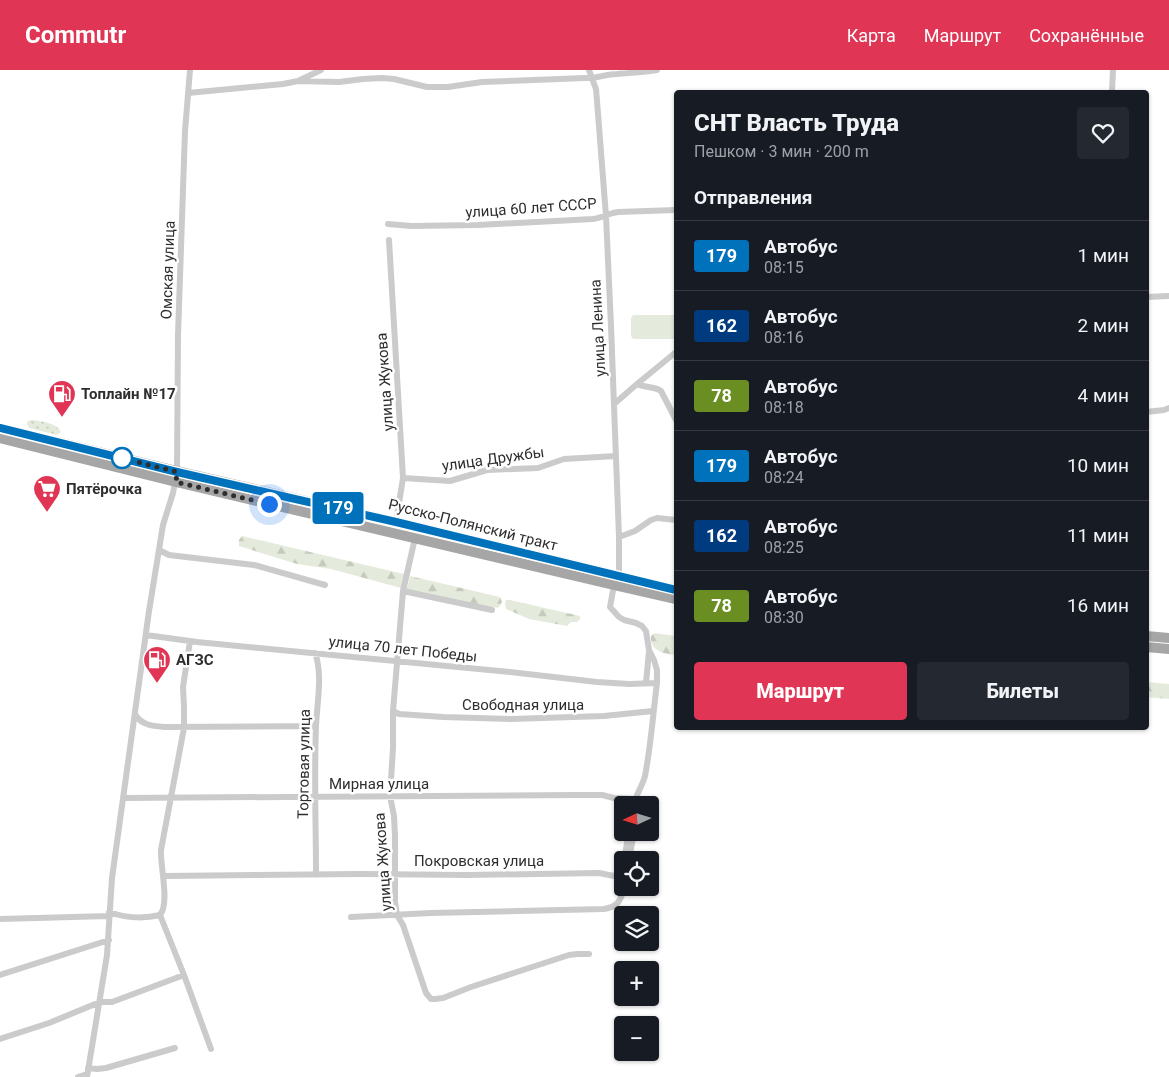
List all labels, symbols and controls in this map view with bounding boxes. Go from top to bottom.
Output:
text: Commutr [25,21,126,49]
text: Карта [847,25,896,46]
text: Маршрут [924,25,1001,46]
text: Сохранённые [1029,25,1144,46]
button: heart [1077,107,1129,159]
text: СНТ Власть Труда [694,109,899,137]
text: Пешком · 3 мин · 200 m [694,142,869,161]
text: Отправления [694,186,812,209]
street label: улица 60 лет СССР [465,194,597,222]
street label: Омская улица [157,220,179,320]
text: Автобус [764,235,838,258]
text: 1 мин [1078,244,1129,267]
text: 179 [706,245,737,266]
text: 08:15 [764,258,804,277]
street label: улица Ленина [586,279,610,377]
text: Автобус [764,305,838,328]
text: 2 мин [1078,314,1129,337]
text: 162 [706,315,737,336]
text: 08:16 [764,328,804,347]
street label: улица Жукова [373,332,397,432]
text: Автобус [764,375,838,398]
fuel station icon: Топлайн №17 [47,379,77,418]
text: 4 мин [1078,384,1129,407]
place label: Топлайн №17 [81,385,176,403]
text: 78 [711,385,732,406]
text: 08:18 [764,398,804,417]
street label: улица Дружбы [441,443,545,475]
text: Автобус [764,445,838,468]
unlabelled marker [111,447,133,469]
text: 10 мин [1067,454,1129,477]
text: 179 [706,455,737,476]
text: 08:24 [764,468,804,487]
supermarket icon: Пятёрочка [32,474,62,513]
place label: Пятёрочка [66,480,142,498]
your location [257,492,282,517]
line badge: 179 [309,492,367,524]
street label: Русско-Полянский тракт [387,495,559,555]
text: 179 [323,497,353,518]
text: Автобус [764,515,838,538]
text: 11 мин [1067,524,1129,547]
text: 162 [706,525,737,546]
text: 08:25 [764,538,804,557]
text: Автобус [764,585,838,608]
text: 16 мин [1067,594,1129,617]
text: 78 [711,595,732,616]
text: 08:30 [764,608,804,627]
street label: улица 70 лет Победы [328,632,478,666]
fuel station icon: АГЗС [142,645,172,684]
place label: АГЗС [176,651,214,669]
button: Маршрут [694,662,907,720]
button: Билеты [917,662,1129,720]
street label: Свободная улица [462,696,584,714]
street label: Торговая улица [294,709,314,819]
street label: Мирная улица [329,775,429,793]
north arrow [614,796,659,841]
map controls [614,796,659,1061]
street label: улица Жукова [371,812,395,912]
button: locate [614,851,659,896]
street label: Покровская улица [414,852,544,870]
button: layers [614,906,659,951]
button: + [614,961,659,1006]
button: − [614,1016,659,1061]

